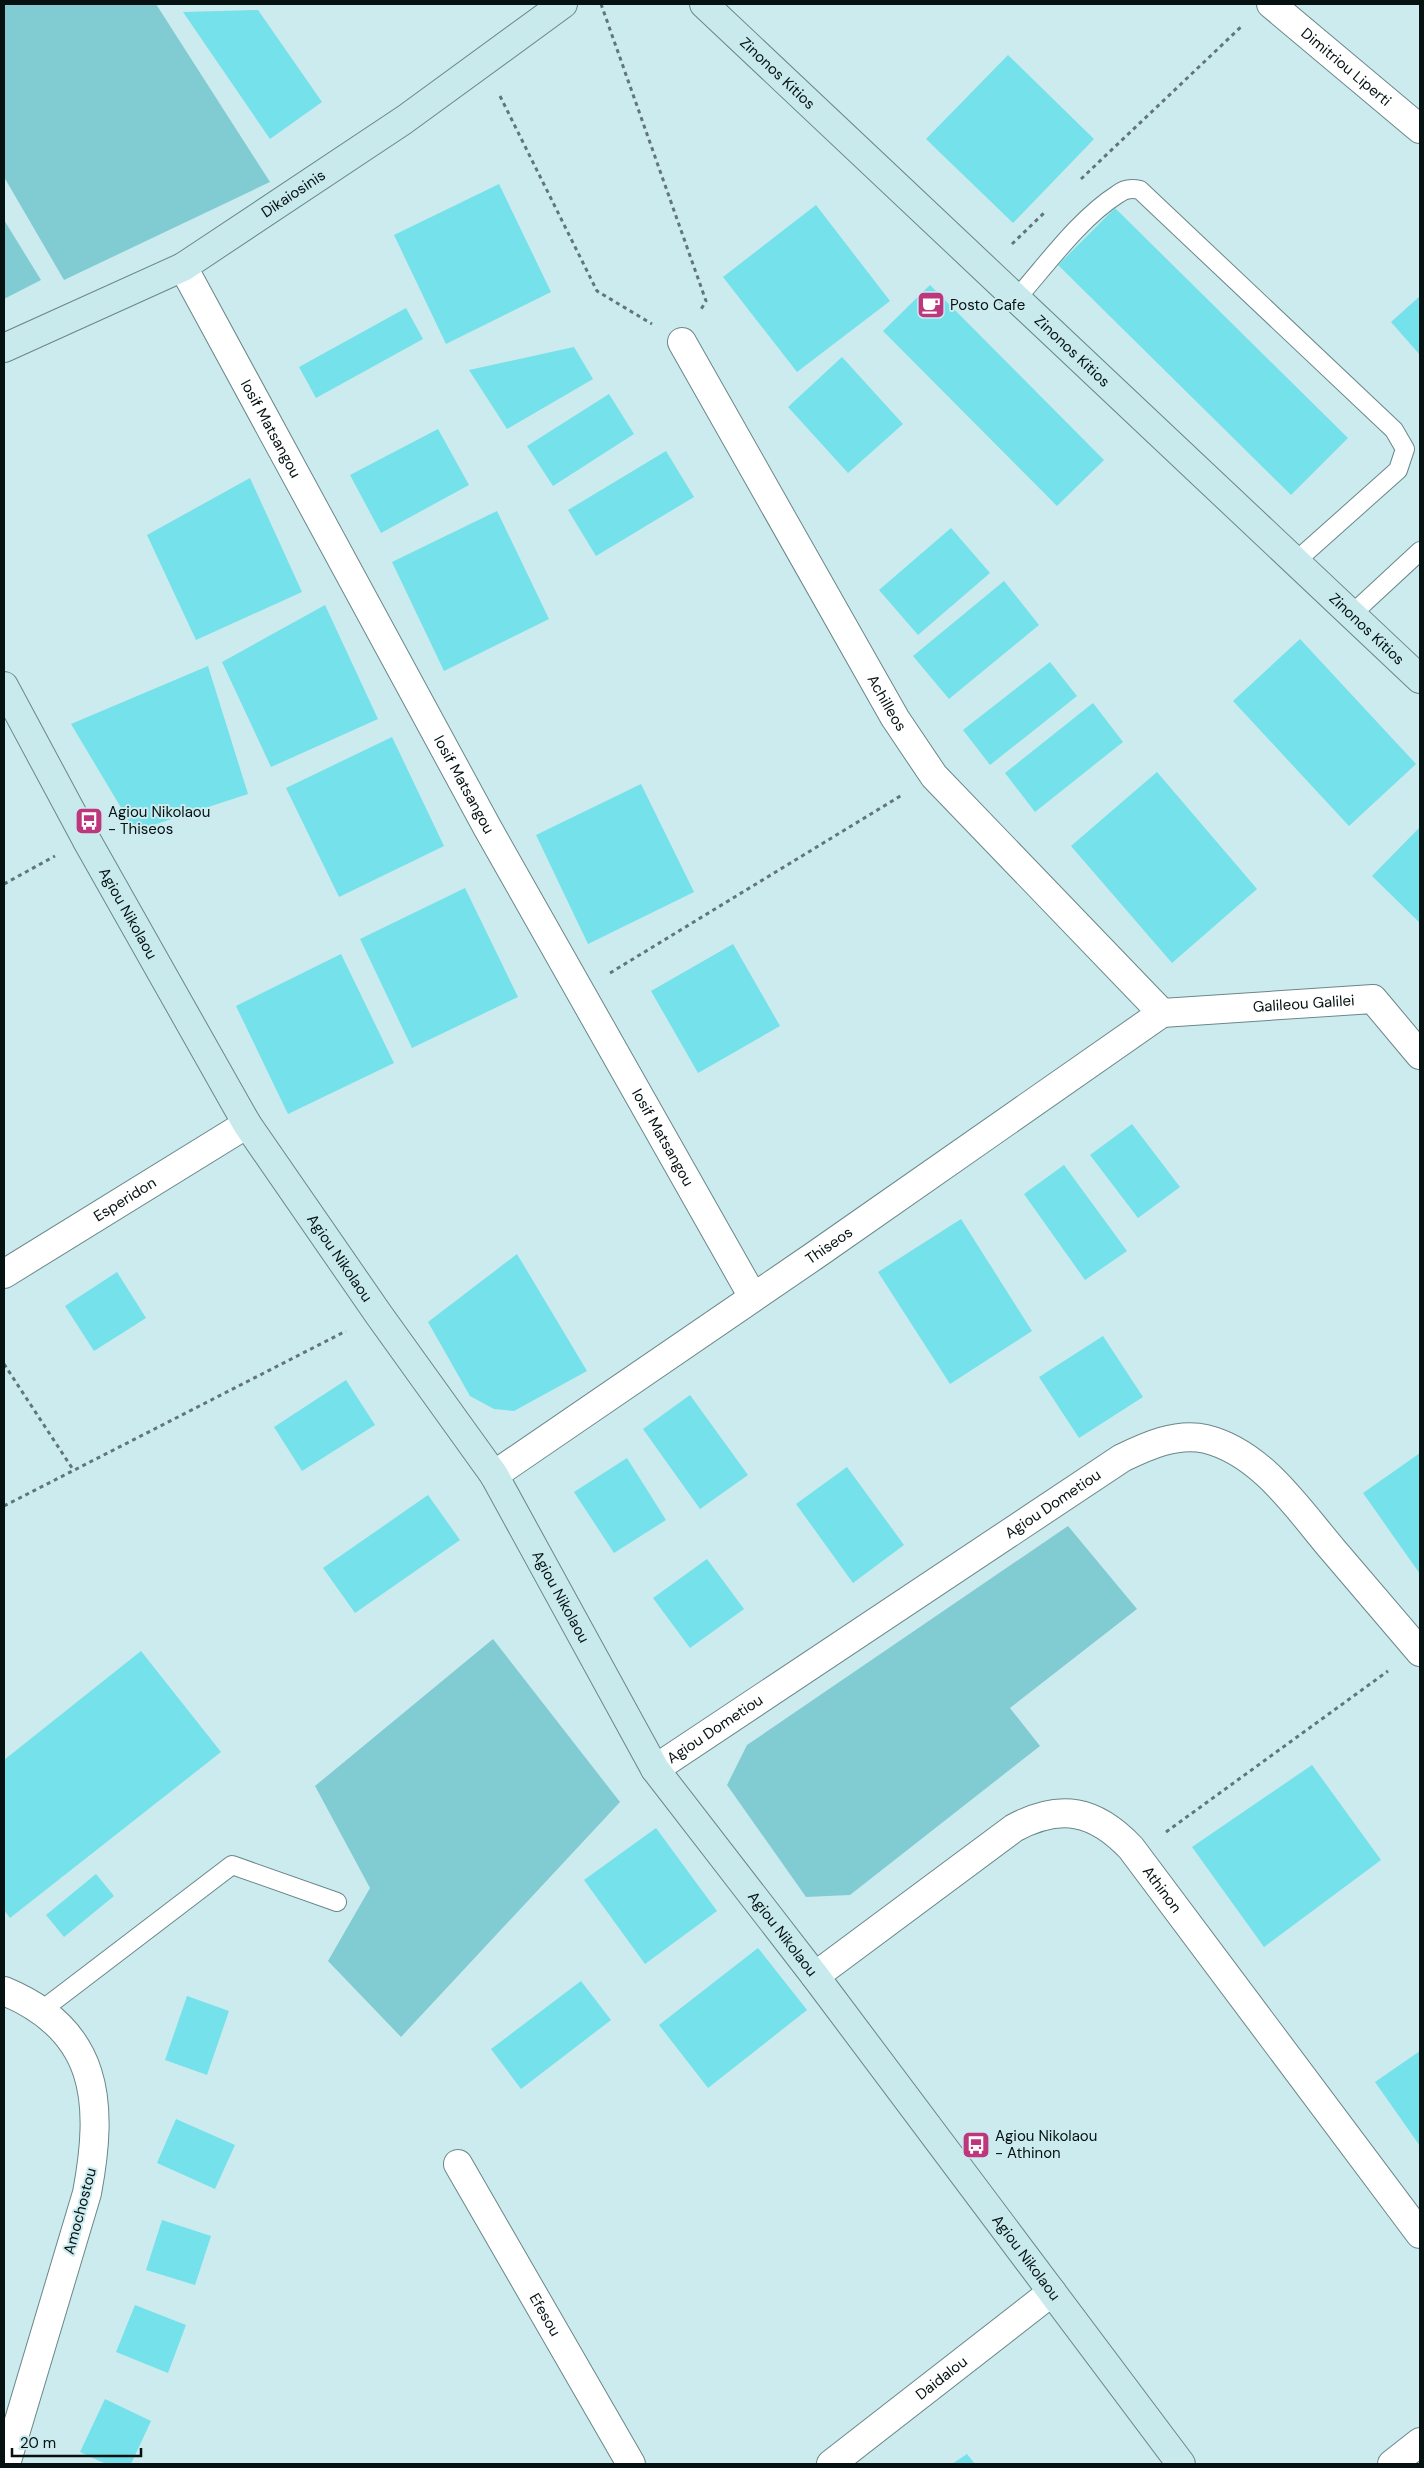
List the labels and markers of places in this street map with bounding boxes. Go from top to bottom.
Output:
cafe icon: Posto Cafe [916,290,946,320]
place label: Posto Cafe [950,295,1025,315]
place label: Agiou Nikolaou - Thiseos [108,802,210,839]
bus stop icon: Agiou Nikolaou - Thiseos [74,806,104,836]
place label: Agiou Nikolaou - Athinon [995,2126,1097,2163]
bus stop icon: Agiou Nikolaou - Athinon [961,2130,991,2160]

